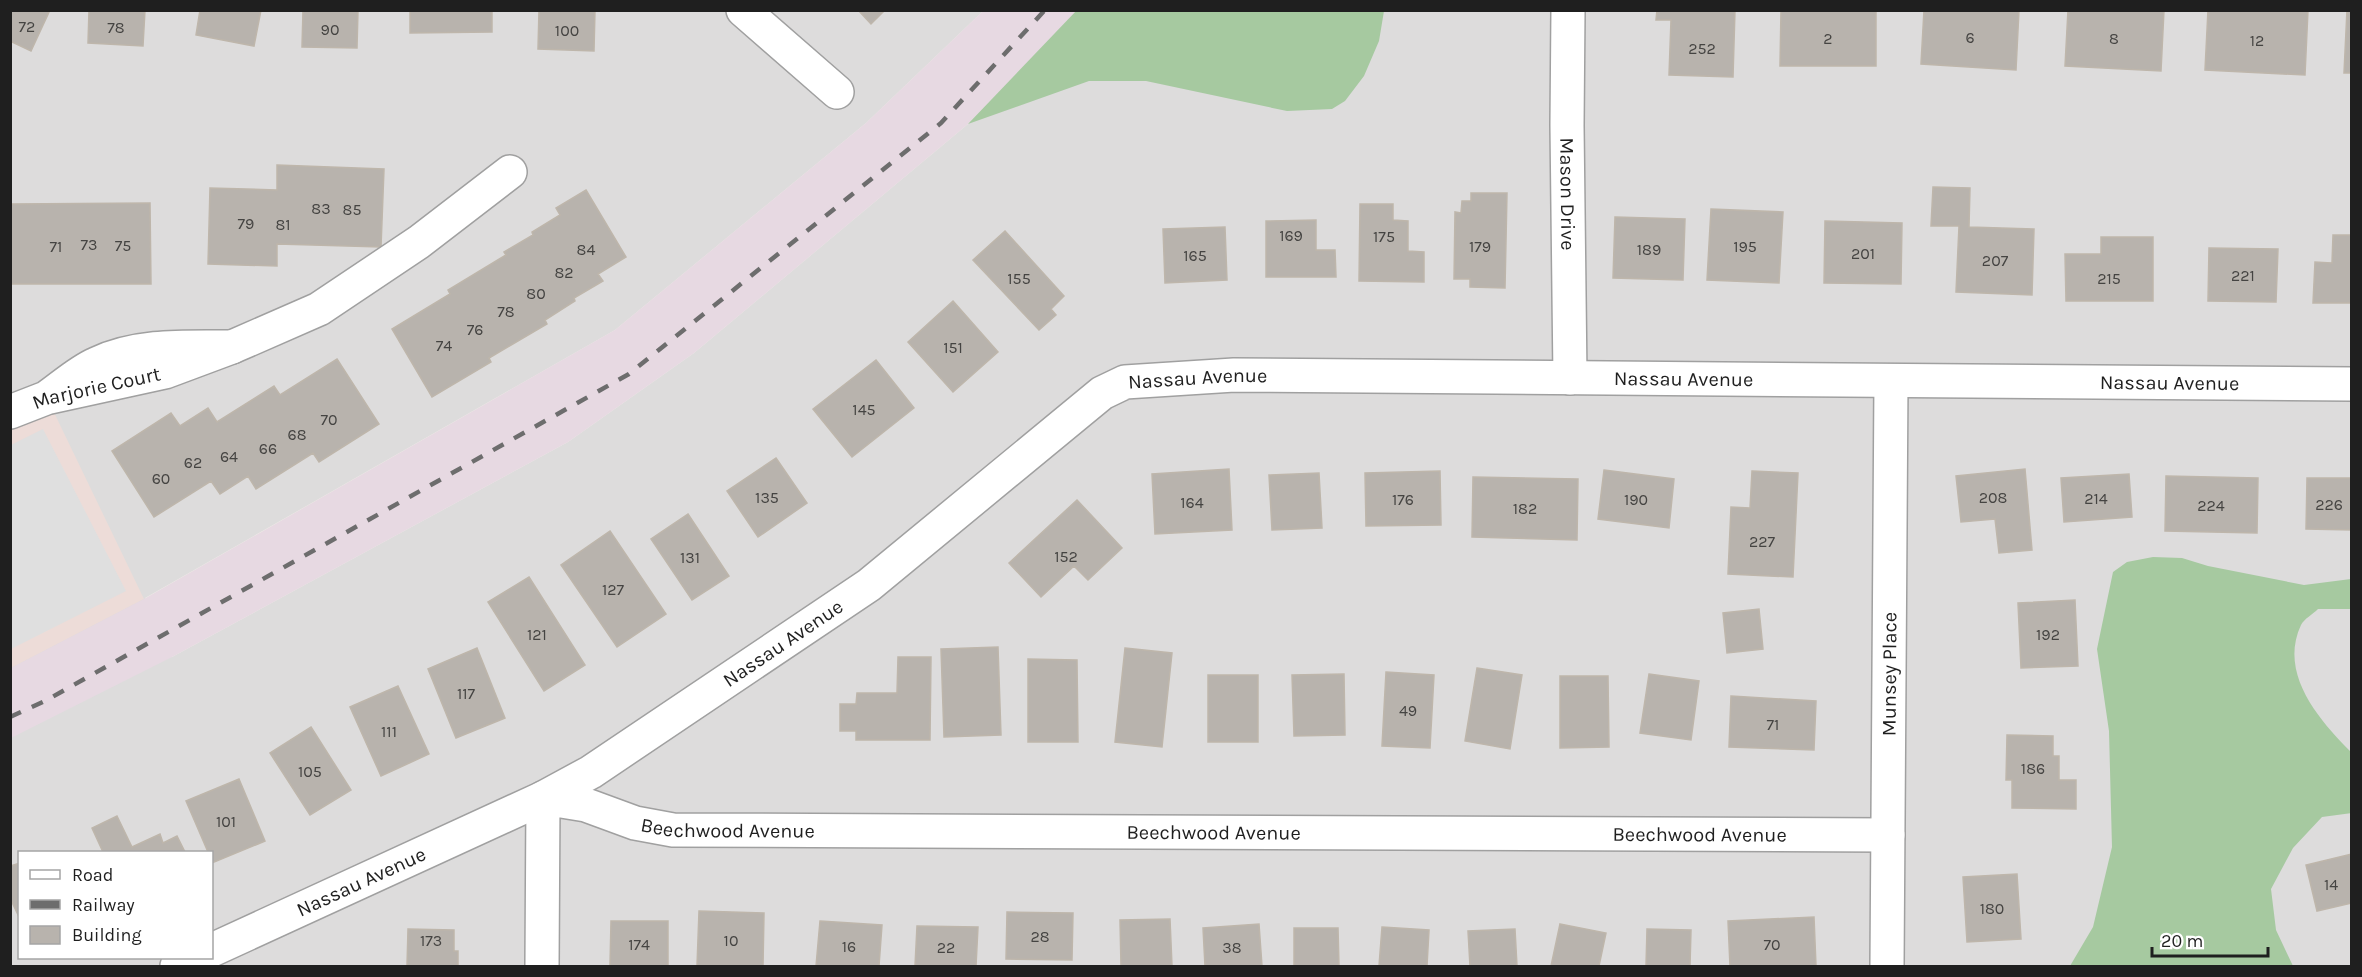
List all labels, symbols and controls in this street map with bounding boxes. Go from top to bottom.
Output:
house number: 72 [19,17,35,36]
house number: 78 [107,18,125,37]
house number: 90 [321,20,339,39]
house number: 100 [555,21,579,40]
house number: 6 [1965,28,1975,47]
house number: 2 [1823,29,1833,48]
house number: 8 [2109,29,2119,48]
house number: 12 [2250,31,2264,50]
house number: 252 [1688,39,1716,58]
street label: Mason Drive [1555,137,1579,251]
house number: 83 [311,199,331,218]
house number: 85 [343,200,361,219]
house number: 79 [238,214,254,233]
house number: 81 [275,215,291,234]
house number: 169 [1279,226,1303,245]
house number: 175 [1373,227,1395,246]
house number: 73 [81,235,97,254]
house number: 75 [115,236,131,255]
house number: 71 [50,237,62,256]
house number: 179 [1469,237,1491,256]
house number: 195 [1733,237,1757,256]
house number: 84 [577,240,595,259]
house number: 189 [1637,240,1661,259]
house number: 201 [1851,244,1875,263]
house number: 165 [1183,246,1207,265]
house number: 207 [1982,251,2009,270]
house number: 82 [554,263,574,282]
house number: 221 [2231,266,2255,285]
house number: 155 [1007,269,1031,288]
house number: 215 [2097,269,2121,288]
house number: 80 [526,284,546,303]
house number: 78 [497,302,515,321]
house number: 76 [467,320,483,339]
house number: 74 [436,336,452,355]
house number: 151 [943,338,963,357]
street label: Marjorie Court [29,362,163,414]
street label: Nassau Avenue [1127,364,1267,394]
street label: Nassau Avenue [1614,367,1753,391]
street label: Nassau Avenue [2100,371,2239,395]
house number: 145 [852,400,876,419]
house number: 70 [320,410,338,429]
house number: 68 [288,425,307,444]
house number: 66 [259,439,277,458]
house number: 64 [220,447,238,466]
house number: 62 [184,453,202,472]
house number: 60 [152,469,170,488]
house number: 135 [755,488,779,507]
house number: 208 [1979,488,2007,507]
house number: 214 [2084,489,2108,508]
house number: 176 [1392,490,1414,509]
house number: 190 [1624,490,1648,509]
house number: 164 [1180,493,1204,512]
house number: 226 [2315,495,2343,514]
house number: 224 [2197,496,2225,515]
house number: 182 [1513,499,1537,518]
house number: 227 [1749,532,1776,551]
house number: 152 [1054,547,1078,566]
house number: 131 [680,548,700,567]
house number: 127 [602,580,625,599]
street label: Nassau Avenue [719,595,847,692]
street label: Munsey Place [1878,612,1901,736]
house number: 121 [527,625,547,644]
house number: 192 [2036,625,2060,644]
house number: 117 [457,684,476,703]
house number: 49 [1399,701,1417,720]
house number: 71 [1767,715,1779,734]
house number: 111 [381,722,397,741]
house number: 186 [2021,759,2045,778]
house number: 105 [298,762,322,781]
house number: 101 [216,812,236,831]
street label: Beechwood Avenue [639,813,815,843]
street label: Beechwood Avenue [1126,821,1301,845]
street label: Beechwood Avenue [1612,823,1787,847]
street label: Nassau Avenue [293,842,429,922]
legend [18,851,213,959]
text: Road [72,864,113,886]
house number: 14 [2324,875,2338,894]
text: Railway [72,894,135,916]
house number: 180 [1980,899,2004,918]
scale bar [2152,920,2268,958]
text: Building [72,924,142,946]
house number: 28 [1030,927,1050,946]
text: 20 m [2161,930,2203,952]
house number: 173 [420,931,442,950]
house number: 10 [724,931,738,950]
house number: 174 [628,935,650,954]
house number: 70 [1763,935,1781,954]
house number: 16 [842,937,856,956]
house number: 22 [937,938,955,957]
house number: 38 [1222,938,1242,957]

